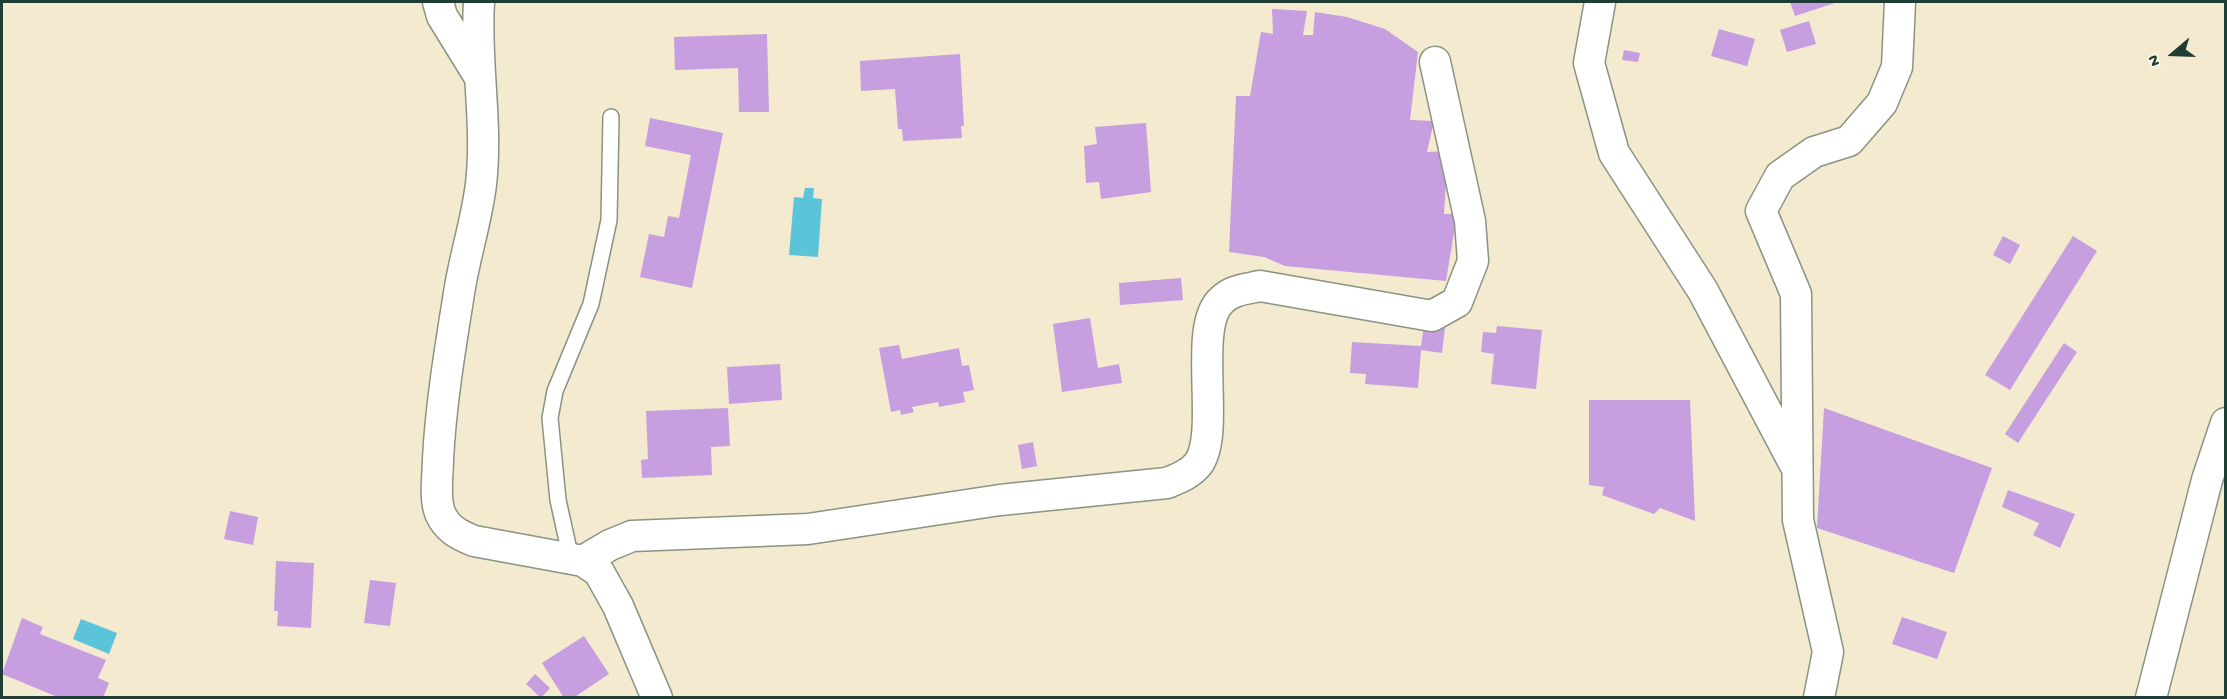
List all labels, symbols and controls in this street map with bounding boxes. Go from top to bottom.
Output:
north arrow [2143,24,2203,84]
text: N [2145,52,2166,68]

